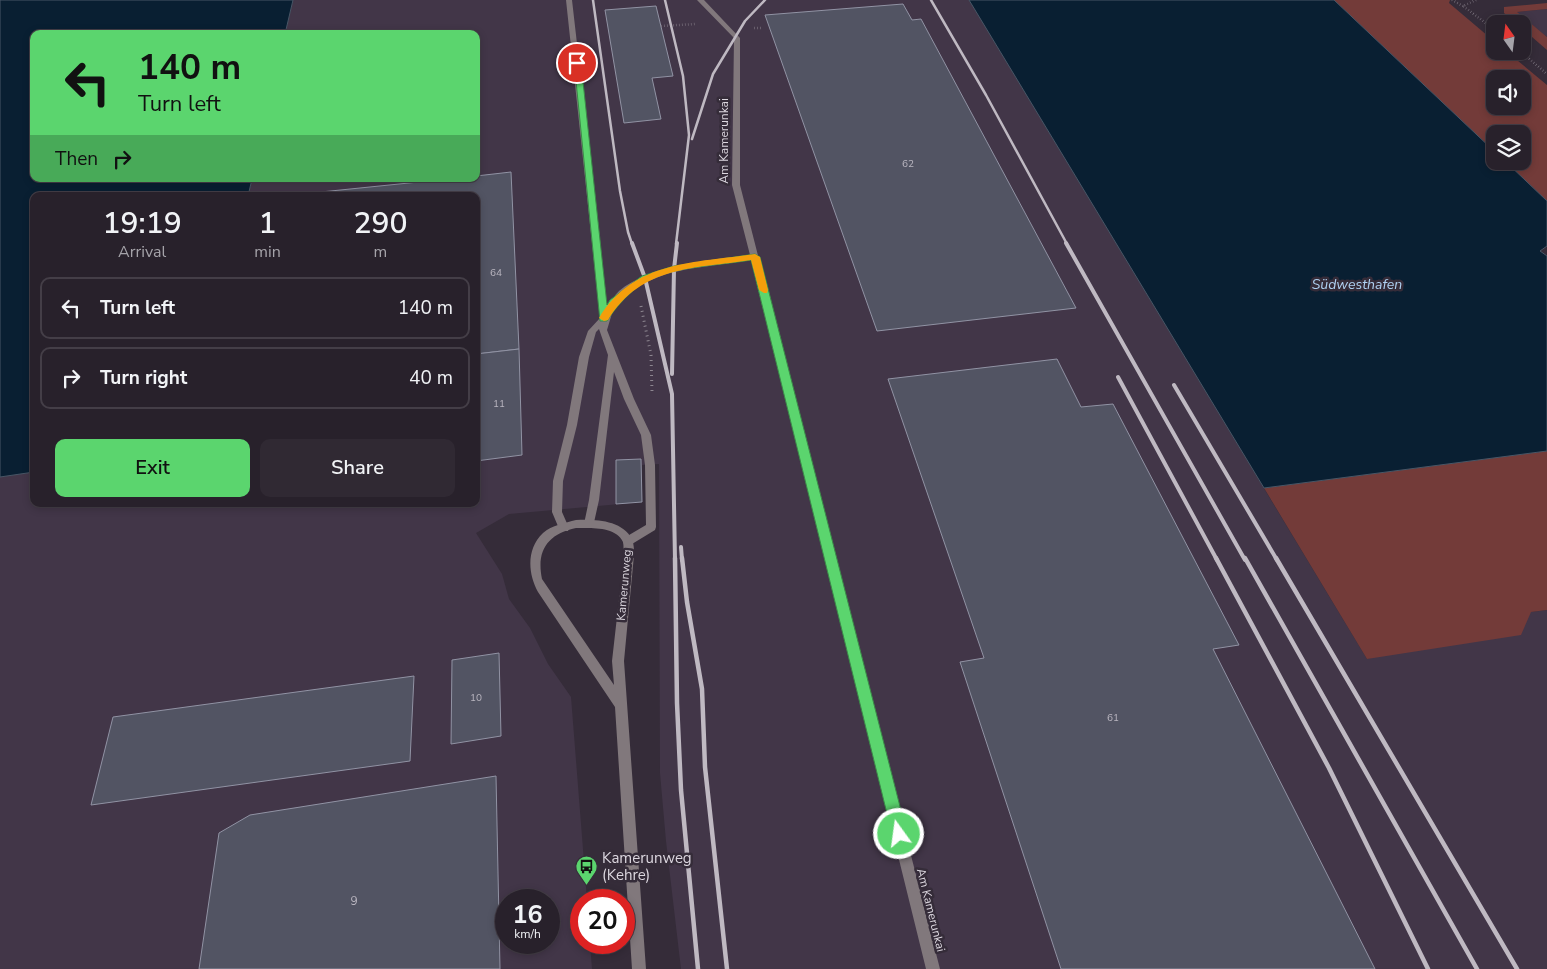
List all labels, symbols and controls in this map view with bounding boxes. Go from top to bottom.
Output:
north arrow [1486,15,1531,60]
map controls [1486,15,1531,170]
pin [556,42,598,84]
text: 140 m [138,44,241,91]
icon: arrive [563,49,591,77]
icon: left [55,50,120,115]
button: sound [1486,70,1531,115]
text: Turn left [138,89,221,119]
street label: Am Kamerunkai [716,98,732,184]
button: layers [1486,125,1531,170]
icon: right [108,145,136,173]
text: Then [55,146,98,172]
house number: 62 [902,157,914,171]
text: 19:19 [103,203,182,244]
text: 1 [259,203,277,244]
text: 290 [353,203,407,244]
text: Arrival [118,241,166,263]
text: min [254,241,281,263]
text: m [374,241,387,263]
house number: 64 [490,266,502,280]
water label: Südwesthafen [1312,275,1402,294]
icon: left [57,294,85,322]
text: Turn left [100,295,175,321]
text: 140 m [398,295,453,321]
icon: right [57,364,85,392]
text: Turn right [100,365,187,391]
text: 40 m [409,365,453,391]
house number: 11 [493,397,505,411]
button: Exit [55,439,250,497]
button: Share [260,439,455,497]
street label: Kamerunweg [613,549,635,621]
house number: 10 [470,691,482,705]
house number: 61 [1107,711,1119,725]
position arrow [872,807,924,859]
place label: Kamerunweg (Kehre) [602,848,692,885]
bus stop icon: Kamerunweg (Kehre) [574,855,598,886]
street label: Am Kamerunkai [913,867,949,953]
speed limit sign: 20 [570,889,635,954]
house number: 9 [350,893,358,909]
text: 16 [512,898,543,932]
text: km/h [514,926,541,942]

